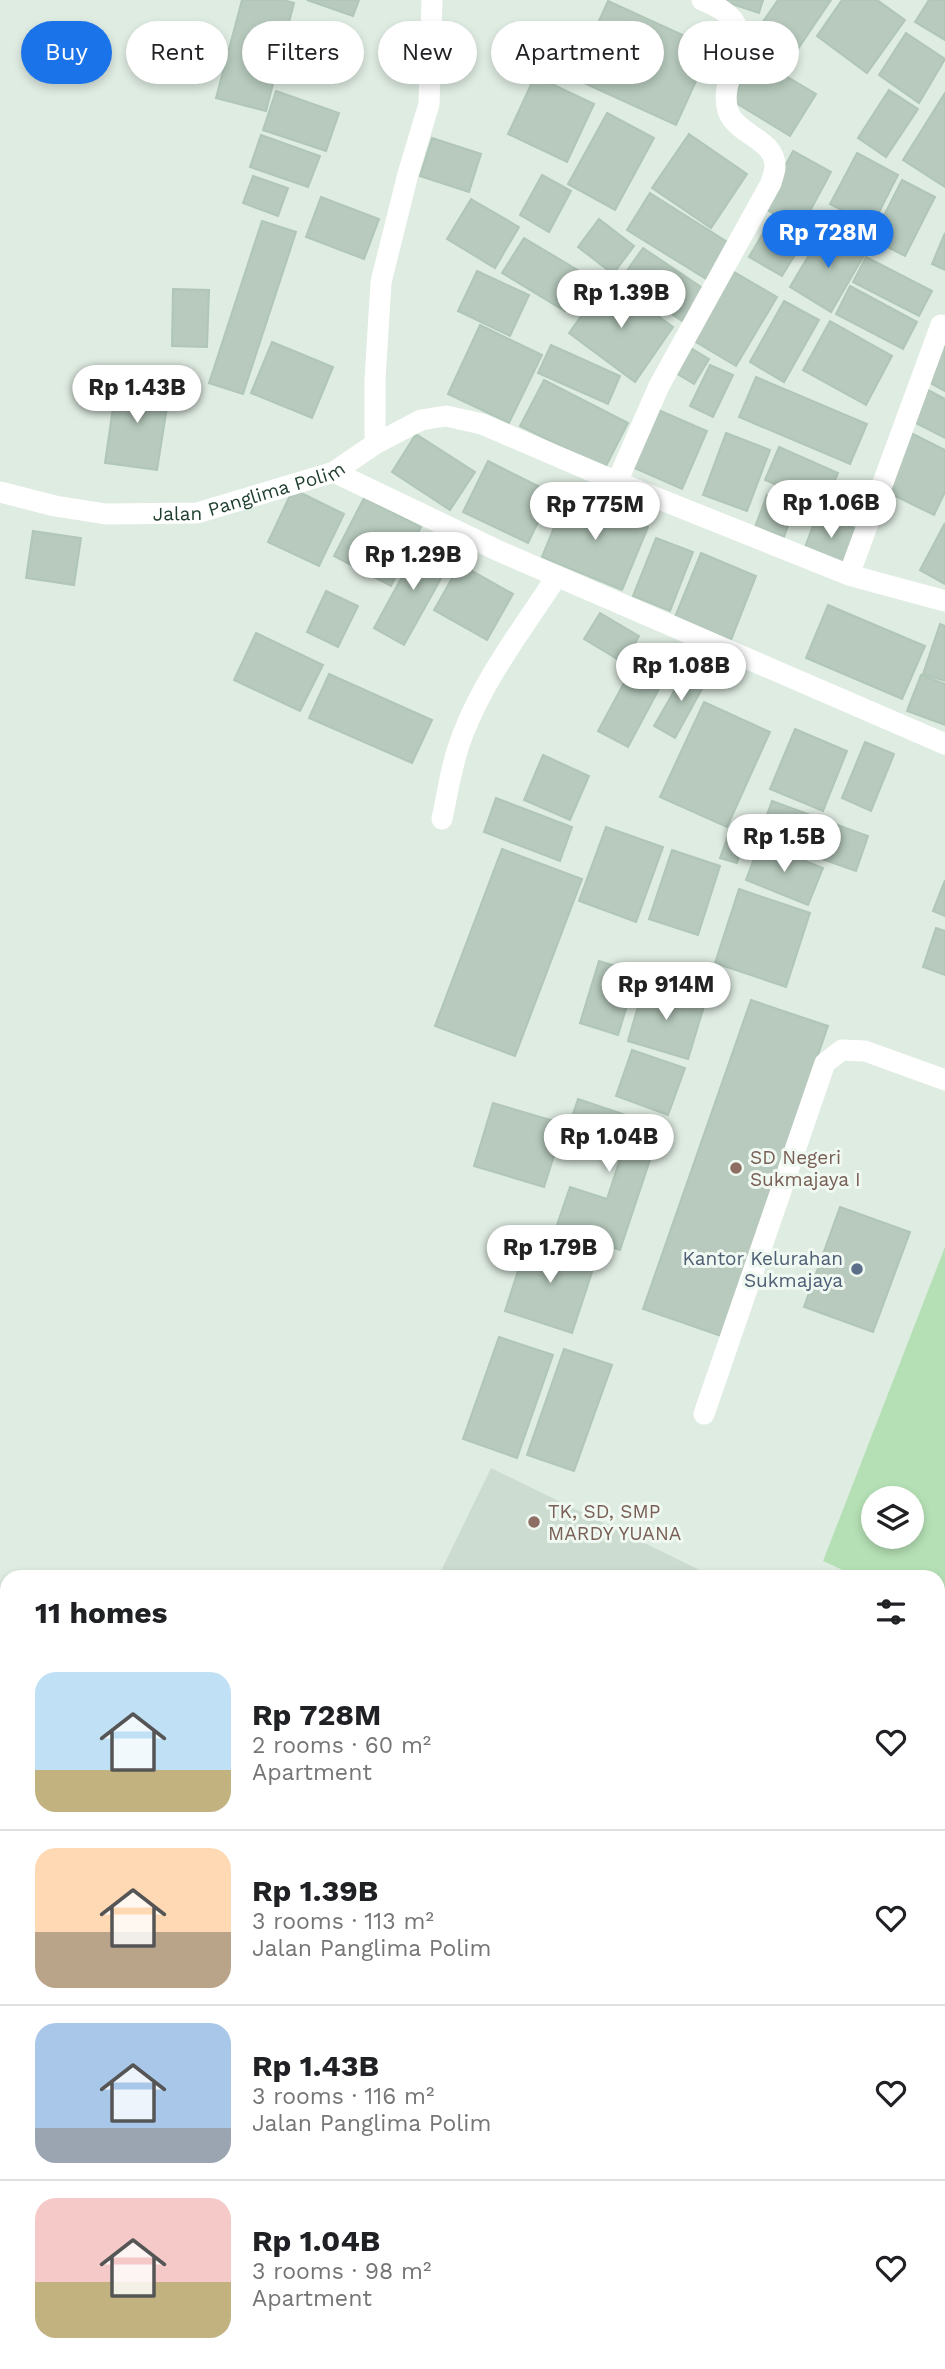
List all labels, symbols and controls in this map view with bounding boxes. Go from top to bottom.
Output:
chip: Buy [21,21,112,84]
chip: Rent [126,21,228,84]
chip: Filters [242,21,364,84]
chip: New [378,21,477,84]
chip: Apartment [491,21,664,84]
chip: House [678,21,799,84]
pin: Rp 728M [763,210,893,270]
text: Rp 728M [778,219,878,246]
pin: Rp 1.39B [549,270,693,330]
text: Rp 1.39B [573,279,669,306]
pin: Rp 1.43B [65,366,209,425]
text: Rp 1.43B [88,374,186,401]
street label: Jalan Panglima Polim [153,457,349,525]
pin: Rp 1.06B [759,480,903,540]
pin: Rp 775M [530,482,660,542]
text: Rp 1.06B [782,489,880,516]
text: Rp 775M [546,491,644,518]
pin: Rp 1.29B [341,532,485,592]
text: Rp 1.29B [365,541,461,568]
pin: Rp 1.08B [609,644,753,703]
text: Rp 1.08B [632,652,730,679]
pin: Rp 1.5B [719,814,849,874]
text: Rp 1.5B [743,823,825,850]
pin: Rp 914M [601,962,731,1022]
text: Rp 914M [618,971,714,998]
pin: Rp 1.04B [537,1114,681,1174]
text: Rp 1.04B [560,1123,658,1150]
place label: SD Negeri Sukmajaya I [750,1146,861,1191]
marker: SD Negeri Sukmajaya I [728,1160,744,1176]
pin: Rp 1.79B [478,1226,622,1285]
text: Rp 1.79B [503,1234,597,1261]
place label: Kantor Kelurahan Sukmajaya [683,1247,843,1292]
marker: Kantor Kelurahan Sukmajaya [849,1261,865,1277]
map controls [861,1486,924,1549]
button: layers [861,1486,924,1549]
place label: TK, SD, SMP MARDY YUANA [548,1500,682,1545]
marker: TK, SD, SMP MARDY YUANA [526,1514,542,1530]
icon: filters [872,1593,910,1631]
text: 11 homes [35,1595,168,1630]
text: Rp 728M [252,1697,381,1732]
icon: home [91,1700,175,1784]
icon: heart [872,1723,910,1761]
text: 2 rooms · 60 m² [252,1732,431,1759]
text: Apartment [252,1759,372,1786]
text: Rp 1.39B [252,1873,378,1908]
icon: home [91,1876,175,1960]
icon: heart [872,1899,910,1937]
text: 3 rooms · 113 m² [252,1908,434,1935]
text: Jalan Panglima Polim [252,1935,491,1962]
text: Rp 1.43B [252,2048,379,2083]
icon: home [91,2051,175,2135]
icon: heart [872,2074,910,2112]
text: 3 rooms · 116 m² [252,2083,434,2110]
text: Jalan Panglima Polim [252,2110,491,2137]
text: Rp 1.04B [252,2223,380,2258]
icon: home [91,2226,175,2310]
icon: heart [872,2249,910,2287]
text: 3 rooms · 98 m² [252,2258,431,2285]
text: Apartment [252,2285,372,2312]

